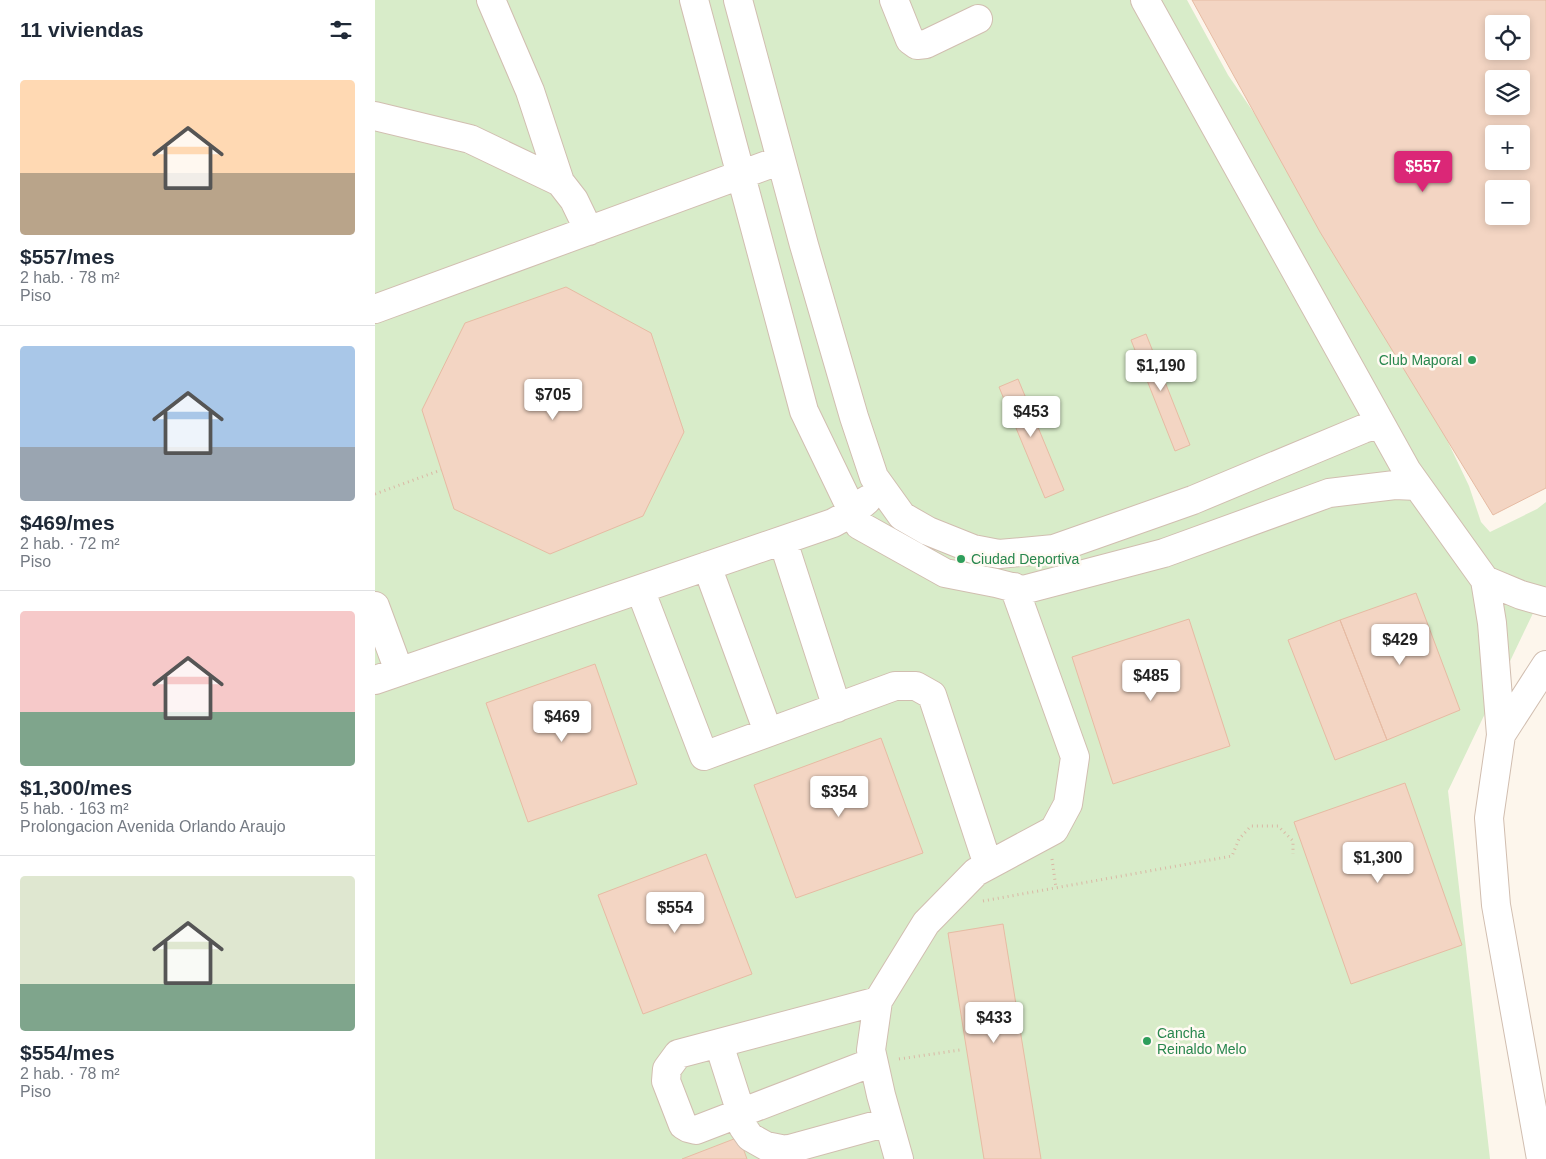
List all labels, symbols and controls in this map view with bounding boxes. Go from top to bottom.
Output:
map controls [1485,15,1530,225]
button: locate [1485,15,1530,60]
icon: filters [327,16,355,44]
text: 11 viviendas [20,18,144,41]
button: layers [1485,70,1530,115]
icon: home [143,113,233,203]
button: + [1485,125,1530,170]
pin: $557 [1393,150,1453,193]
text: $557 [1405,158,1441,175]
button: − [1485,180,1530,225]
text: $557/mes [20,245,115,268]
text: 2 hab. · 78 m² [20,269,120,286]
text: Piso [20,287,51,304]
pin: $1,190 [1120,350,1202,392]
place label: Club Maporal [1379,352,1462,368]
marker: Club Maporal [1466,354,1478,366]
text: $1,190 [1137,357,1185,374]
icon: home [143,378,233,468]
pin: $705 [523,378,583,421]
text: $705 [535,386,571,403]
pin: $453 [1001,396,1061,438]
text: $453 [1013,403,1049,420]
text: $469/mes [20,511,115,534]
text: 2 hab. · 72 m² [20,535,120,552]
place label: Ciudad Deportiva [971,551,1079,567]
text: Piso [20,553,51,570]
marker: Ciudad Deportiva [955,553,967,565]
pin: $429 [1370,624,1430,666]
text: $429 [1382,631,1418,648]
icon: home [143,643,233,733]
pin: $485 [1121,660,1181,702]
text: $485 [1133,667,1169,684]
pin: $469 [532,700,592,743]
text: $469 [544,708,580,725]
text: $1,300/mes [20,776,132,799]
pin: $354 [809,776,869,818]
text: $354 [821,783,857,800]
text: 5 hab. · 163 m² [20,800,129,817]
text: Prolongacion Avenida Orlando Araujo [20,818,286,835]
pin: $1,300 [1337,842,1419,884]
text: $1,300 [1354,849,1402,866]
pin: $554 [645,892,705,934]
text: $554 [657,899,693,916]
icon: home [143,908,233,998]
pin: $433 [964,1002,1024,1044]
text: $433 [976,1009,1012,1026]
place label: Cancha Reinaldo Melo [1157,1025,1247,1057]
marker: Cancha Reinaldo Melo [1141,1035,1153,1047]
text: $554/mes [20,1041,115,1064]
text: 2 hab. · 78 m² [20,1065,120,1082]
text: Piso [20,1083,51,1100]

